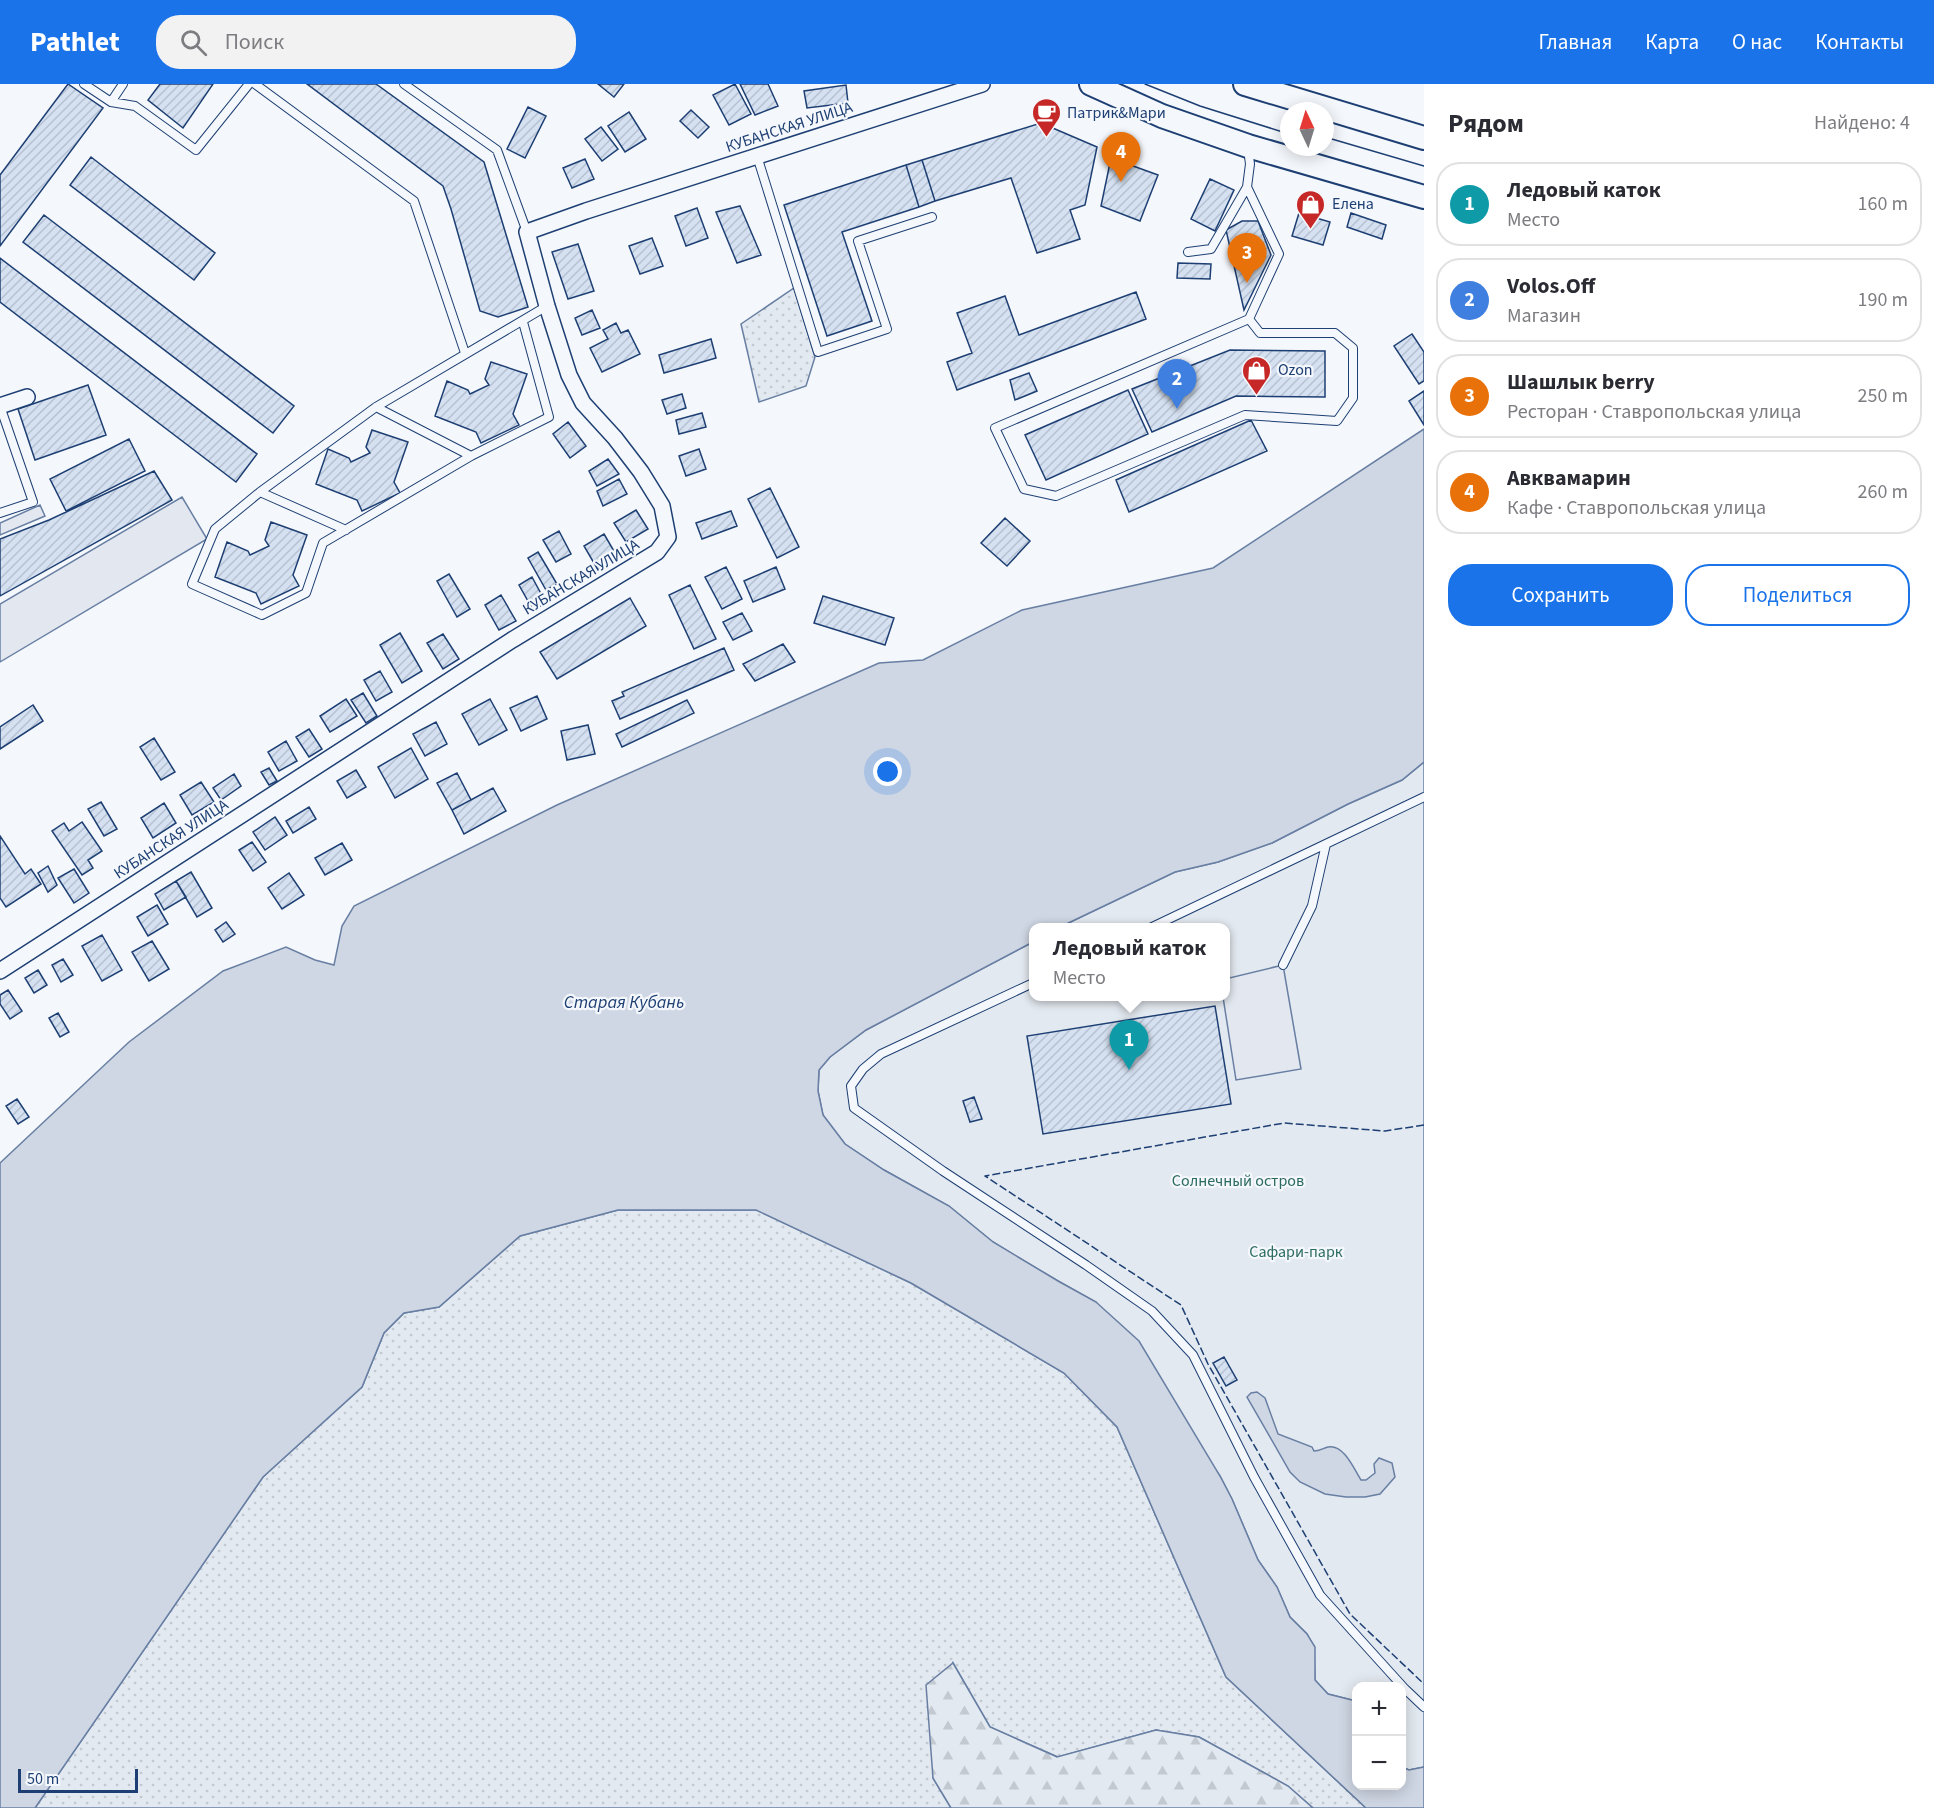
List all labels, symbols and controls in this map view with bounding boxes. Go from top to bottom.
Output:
search box [156,15,576,69]
text: Pathlet [30,22,120,62]
icon: search [177,26,210,59]
text: Поиск [225,26,284,58]
text: Главная [1539,27,1612,57]
text: Карта [1645,27,1699,57]
text: О нас [1732,27,1782,57]
text: Контакты [1815,27,1904,57]
street label: КУБАНСКАЯ УЛИЦА [723,96,856,158]
cafe icon: Патрик&Мари [1030,97,1062,139]
place label: Патрик&Мари [1067,102,1166,124]
north arrow [1280,102,1334,156]
text: Рядом [1448,105,1524,142]
text: Найдено: 4 [1814,109,1910,137]
pin: 4 [1102,132,1140,182]
text: Ледовый каток [1507,174,1661,206]
shop icon: Елена [1295,188,1327,230]
text: 1 [1464,190,1475,218]
text: 160 m [1858,190,1908,218]
place label: Елена [1332,193,1374,215]
text: Место [1507,206,1560,234]
pin: 3 [1228,234,1266,283]
text: Volos.Off [1507,270,1595,302]
text: 2 [1464,286,1475,314]
text: 190 m [1858,286,1908,314]
text: Магазин [1507,302,1581,330]
shop icon: Ozon [1241,354,1273,396]
place label: Ozon [1278,359,1313,381]
pin: 2 [1158,360,1196,409]
text: Шашлык berry [1507,366,1655,398]
text: 3 [1464,382,1475,410]
text: 250 m [1858,382,1908,410]
text: Ресторан · Ставропольская улица [1507,398,1801,426]
text: Авквамарин [1507,462,1631,494]
text: 4 [1464,478,1475,506]
text: 260 m [1858,478,1908,506]
text: Кафе · Ставропольская улица [1507,494,1766,522]
street label: КУБАНСКАЯ УЛИЦА [519,533,644,621]
button: Сохранить [1448,564,1673,626]
button: Поделиться [1685,564,1910,626]
your location [873,757,902,786]
street label: КУБАНСКАЯ УЛИЦА [110,794,233,884]
popup [1029,923,1230,1001]
text: Ледовый каток [1053,932,1206,964]
text: Место [1053,964,1106,992]
water label: Старая Кубань [564,990,684,1015]
pin: 1 [1110,1020,1148,1070]
park label: Солнечный остров [1172,1170,1304,1192]
park label: Сафари-парк [1249,1241,1343,1263]
map controls [1352,1682,1406,1790]
button: + [1352,1682,1406,1736]
button: − [1352,1736,1406,1790]
scale bar [18,1766,138,1794]
text: 50 m [27,1768,59,1790]

